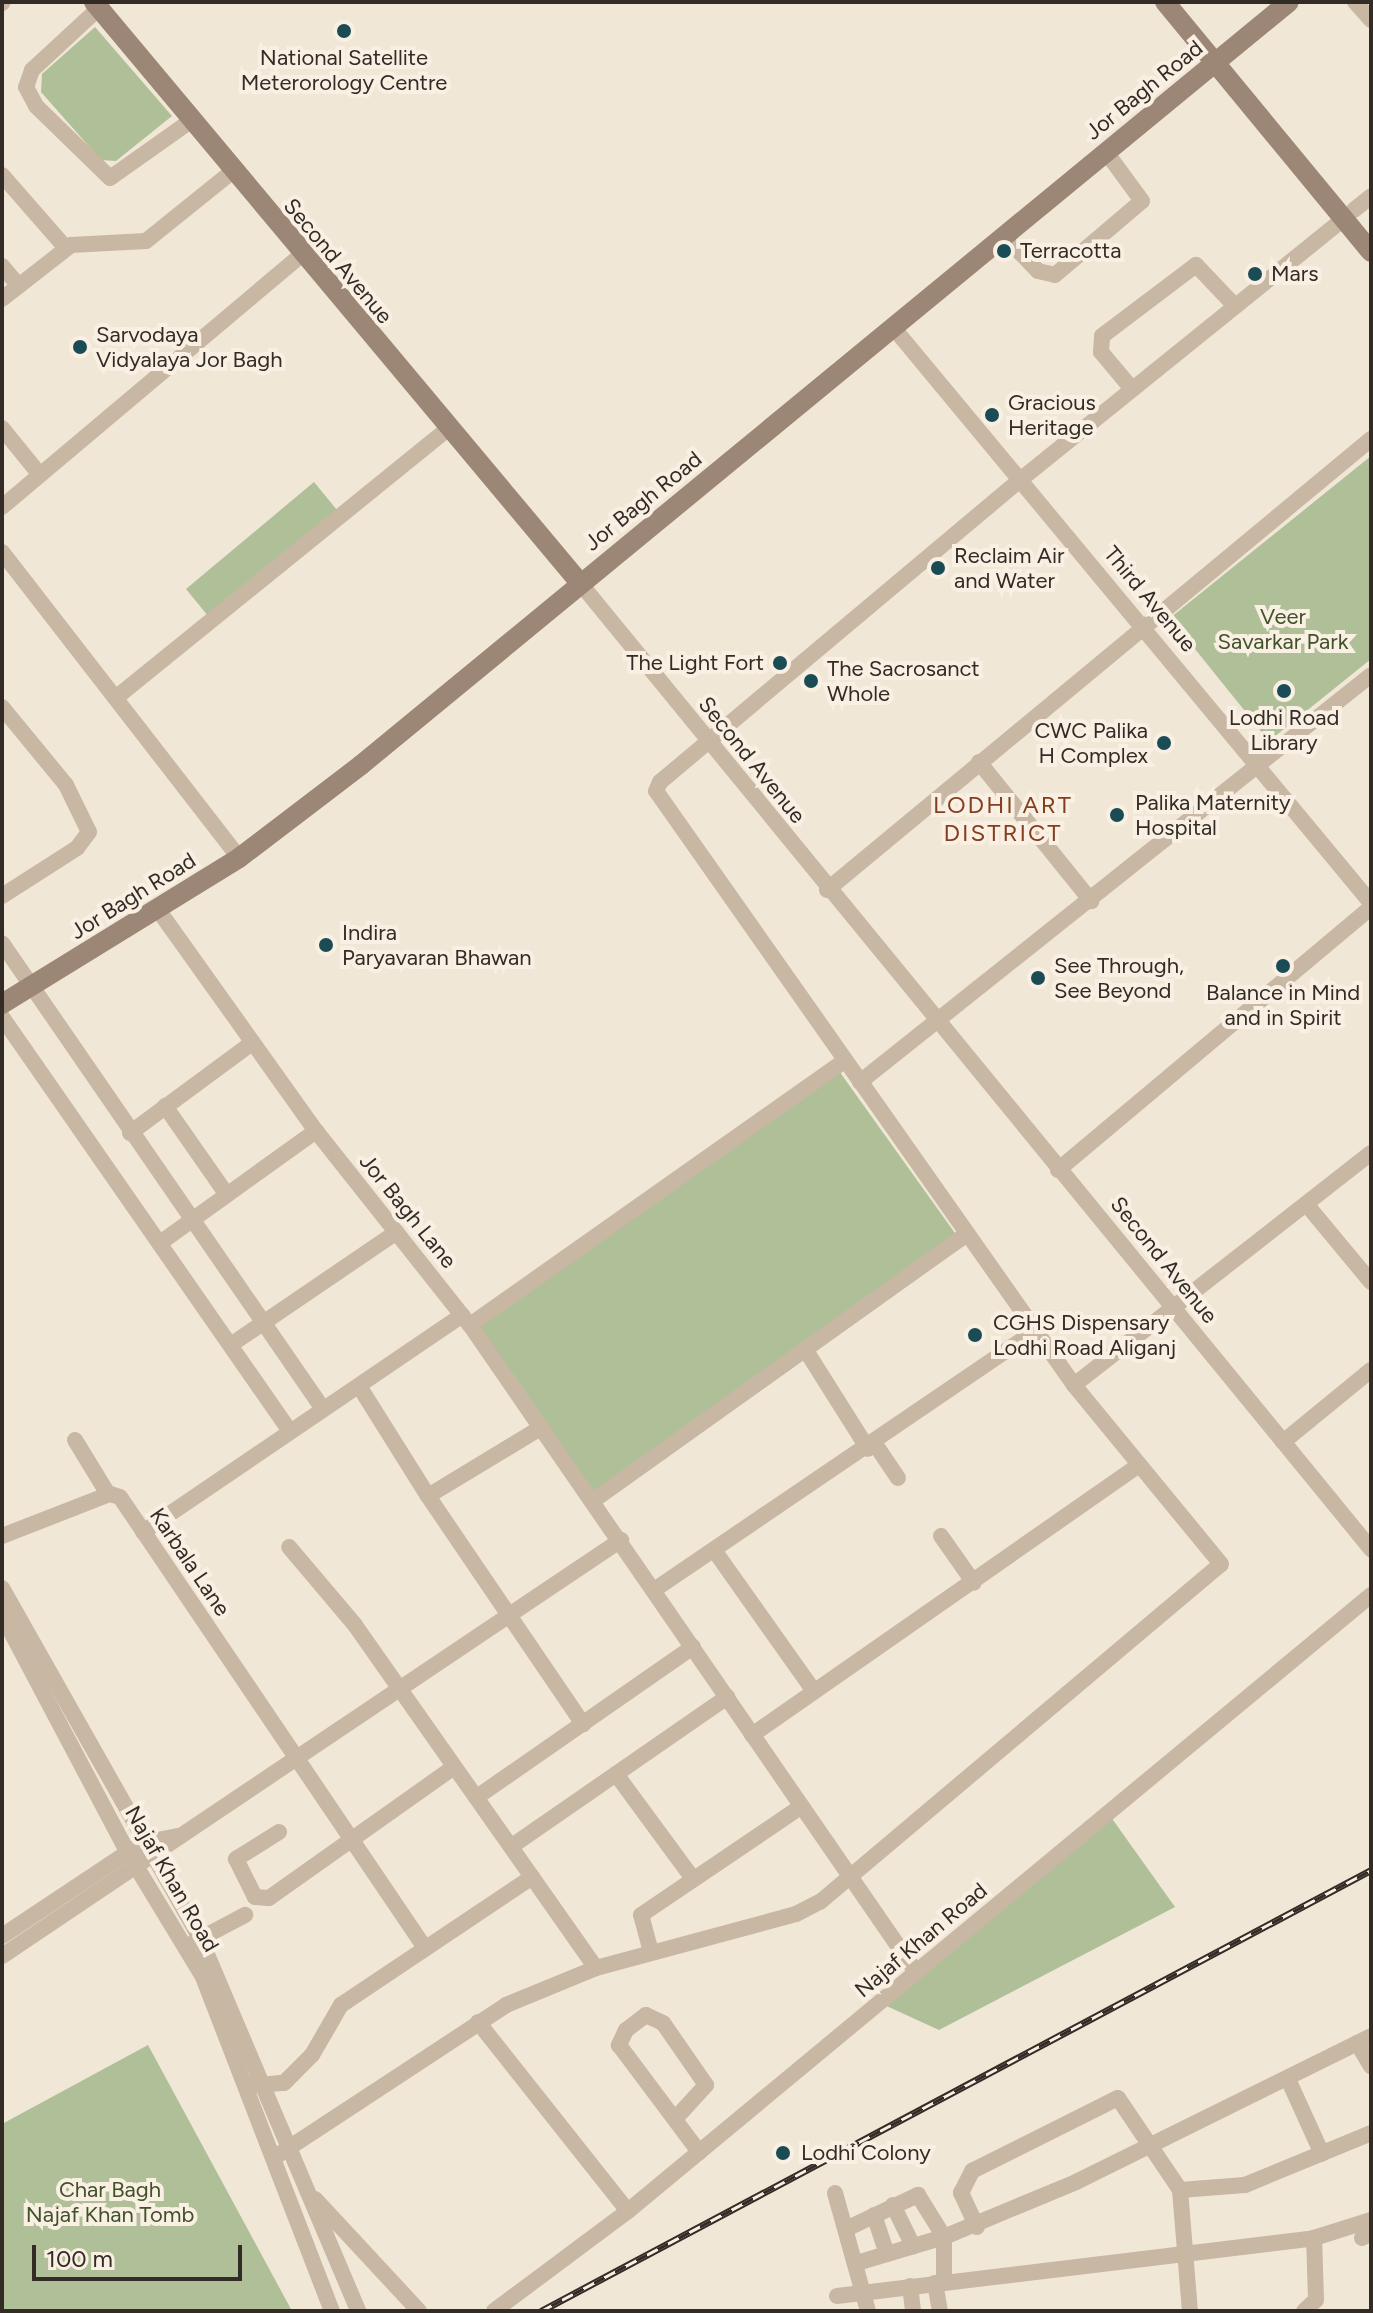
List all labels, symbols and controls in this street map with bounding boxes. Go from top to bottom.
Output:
marker: National Satellite Meterorology Centre [335,22,353,40]
street label: Jor Bagh Road [1080,35,1208,145]
place label: National Satellite Meterorology Centre [241,44,447,96]
street label: Second Avenue [278,193,398,329]
place label: Terracotta [1020,238,1121,264]
marker: Terracotta [995,242,1013,260]
place label: Mars [1271,261,1319,287]
marker: Mars [1246,265,1264,283]
place label: Sarvodaya Vidyalaya Jor Bagh [96,321,282,372]
marker: Sarvodaya Vidyalaya Jor Bagh [71,338,89,356]
place label: Gracious Heritage [1008,389,1096,440]
marker: Gracious Heritage [983,406,1001,424]
street label: Jor Bagh Road [579,446,707,556]
street label: Third Avenue [1098,541,1202,657]
place label: Reclaim Air and Water [954,542,1064,594]
marker: Reclaim Air and Water [929,559,947,577]
park label: Veer Savarkar Park [1218,603,1348,654]
place label: The Light Fort [626,650,764,676]
marker: The Light Fort [771,654,789,672]
place label: The Sacrosanct Whole [827,655,980,706]
marker: The Sacrosanct Whole [802,672,820,690]
marker: Lodhi Road Library [1275,682,1293,700]
street label: Second Avenue [693,691,811,829]
place label: Lodhi Road Library [1229,704,1339,756]
place label: CWC Palika H Complex [1034,717,1148,768]
marker: CWC Palika H Complex [1155,734,1173,752]
place label: Palika Maternity Hospital [1135,789,1291,840]
district label: LODHI ART DISTRICT [933,791,1073,847]
marker: Palika Maternity Hospital [1106,804,1128,826]
street label: Jor Bagh Road [65,847,201,945]
place label: Indira Paryavaran Bhawan [342,919,532,970]
marker: Indira Paryavaran Bhawan [317,936,335,954]
place label: See Through, See Beyond [1054,952,1184,1004]
marker: Balance in Mind and in Spirit [1274,957,1292,975]
marker: See Through, See Beyond [1029,969,1047,987]
place label: Balance in Mind and in Spirit [1206,979,1360,1030]
street label: Jor Bagh Lane [354,1149,462,1273]
street label: Second Avenue [1105,1191,1223,1329]
place label: CGHS Dispensary Lodhi Road Aliganj [993,1309,1176,1360]
marker: CGHS Dispensary Lodhi Road Aliganj [964,1324,986,1346]
street label: Karbala Lane [144,1503,236,1621]
street label: Najaf Khan Road [120,1801,224,1957]
street label: Najaf Khan Road [850,1877,992,2003]
place label: Lodhi Colony [801,2140,931,2166]
marker: Lodhi Colony [772,2142,794,2164]
park label: Char Bagh Najaf Khan Tomb [26,2176,194,2228]
scale bar [36,2229,246,2279]
text: 100 m [46,2244,113,2273]

